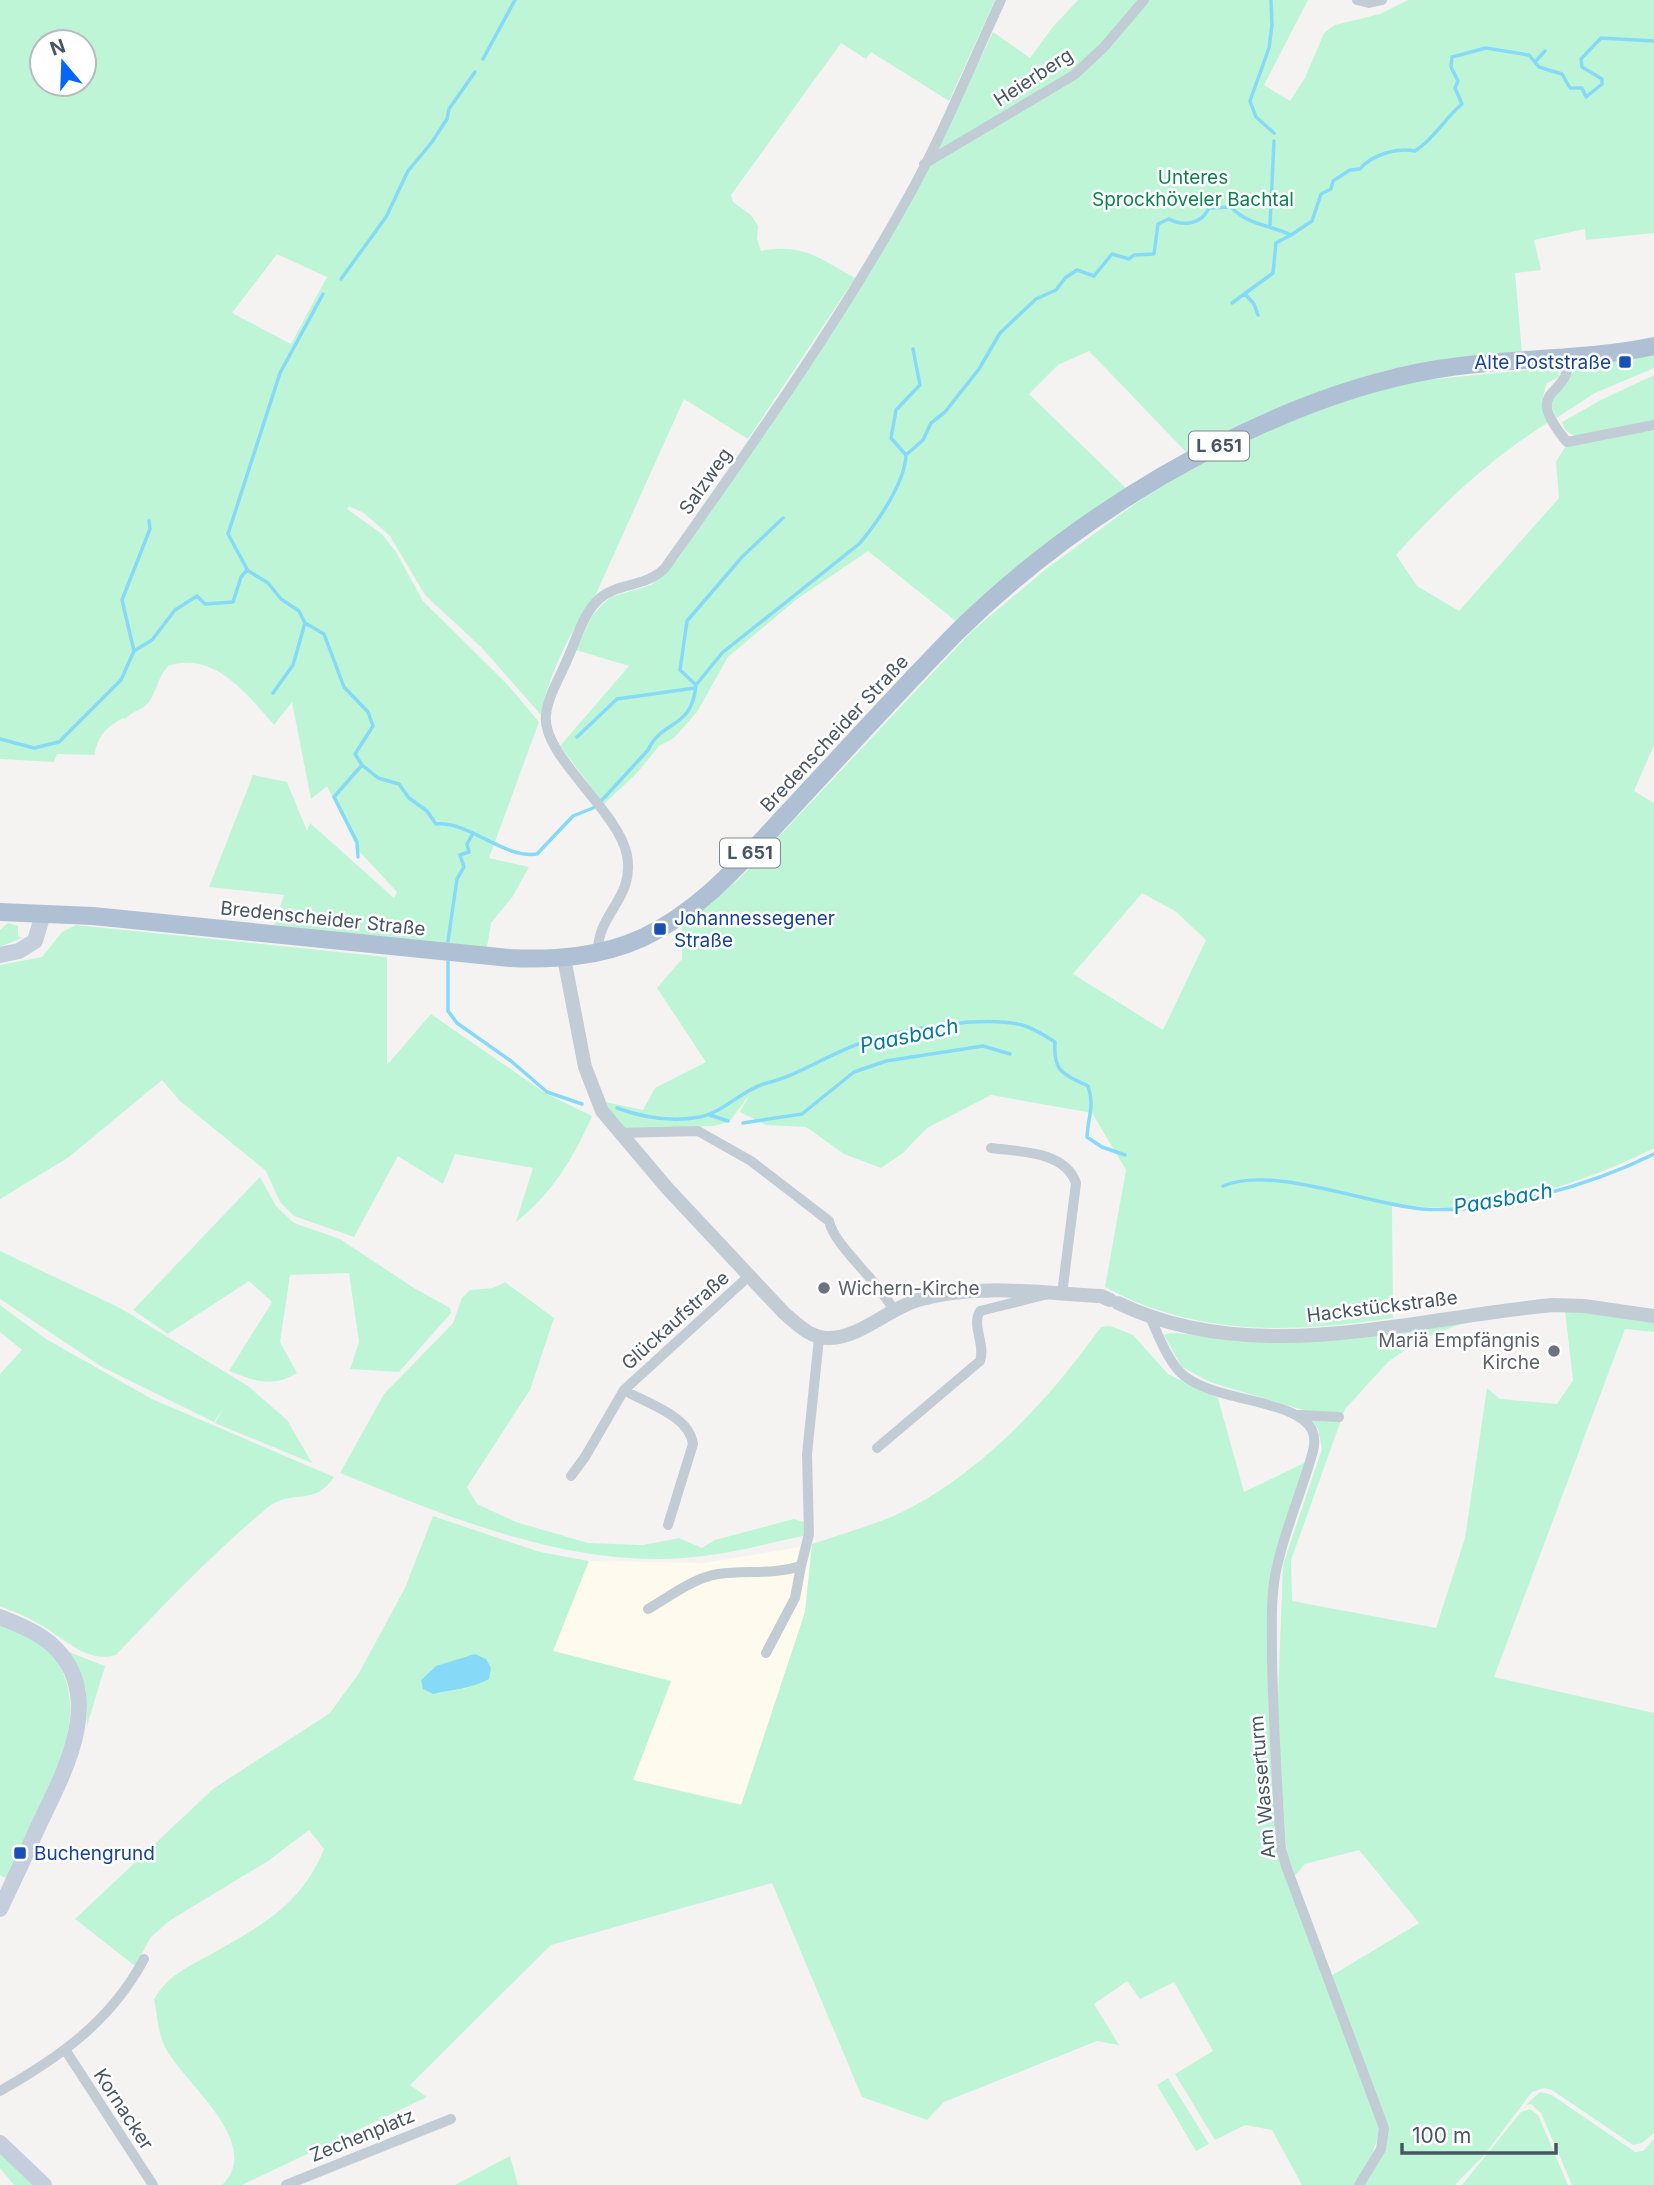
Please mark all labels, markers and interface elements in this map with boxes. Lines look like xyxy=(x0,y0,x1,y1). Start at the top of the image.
north arrow xyxy=(28,28,98,98)
text: N xyxy=(47,34,68,61)
street label: Heierberg xyxy=(989,43,1077,111)
park label: Unteres Sprockhöveler Bachtal xyxy=(1092,166,1294,211)
place label: Alte Poststraße xyxy=(1474,351,1611,374)
marker: Alte Poststraße xyxy=(1617,354,1633,370)
road number: L 651 xyxy=(1189,432,1249,461)
street label: Salzweg xyxy=(674,444,737,519)
street label: Bredenscheider Straße xyxy=(756,650,913,817)
road number: L 651 xyxy=(720,838,780,868)
street label: Bredenscheider Straße xyxy=(219,896,427,941)
place label: Johannessegener Straße xyxy=(674,907,835,952)
marker: Johannessegener Straße xyxy=(652,921,668,937)
water label: Paasbach xyxy=(857,1013,961,1058)
water label: Paasbach xyxy=(1451,1177,1554,1220)
street label: Glückaufstraße xyxy=(617,1266,734,1375)
place label: Wichern-Kirche xyxy=(838,1277,980,1300)
marker: Wichern-Kirche xyxy=(816,1280,832,1296)
street label: Hackstückstraße xyxy=(1305,1286,1459,1327)
place label: Mariä Empfängnis Kirche xyxy=(1378,1329,1540,1374)
marker: Mariä Empfängnis Kirche xyxy=(1546,1343,1562,1359)
street label: Am Wasserturm xyxy=(1245,1714,1280,1860)
place label: Buchengrund xyxy=(34,1842,155,1865)
marker: Buchengrund xyxy=(12,1845,28,1861)
street label: Kornacker xyxy=(89,2064,158,2154)
street label: Zechenplatz xyxy=(306,2104,418,2167)
scale bar xyxy=(1402,2112,1556,2156)
text: 100 m xyxy=(1412,2123,1471,2148)

